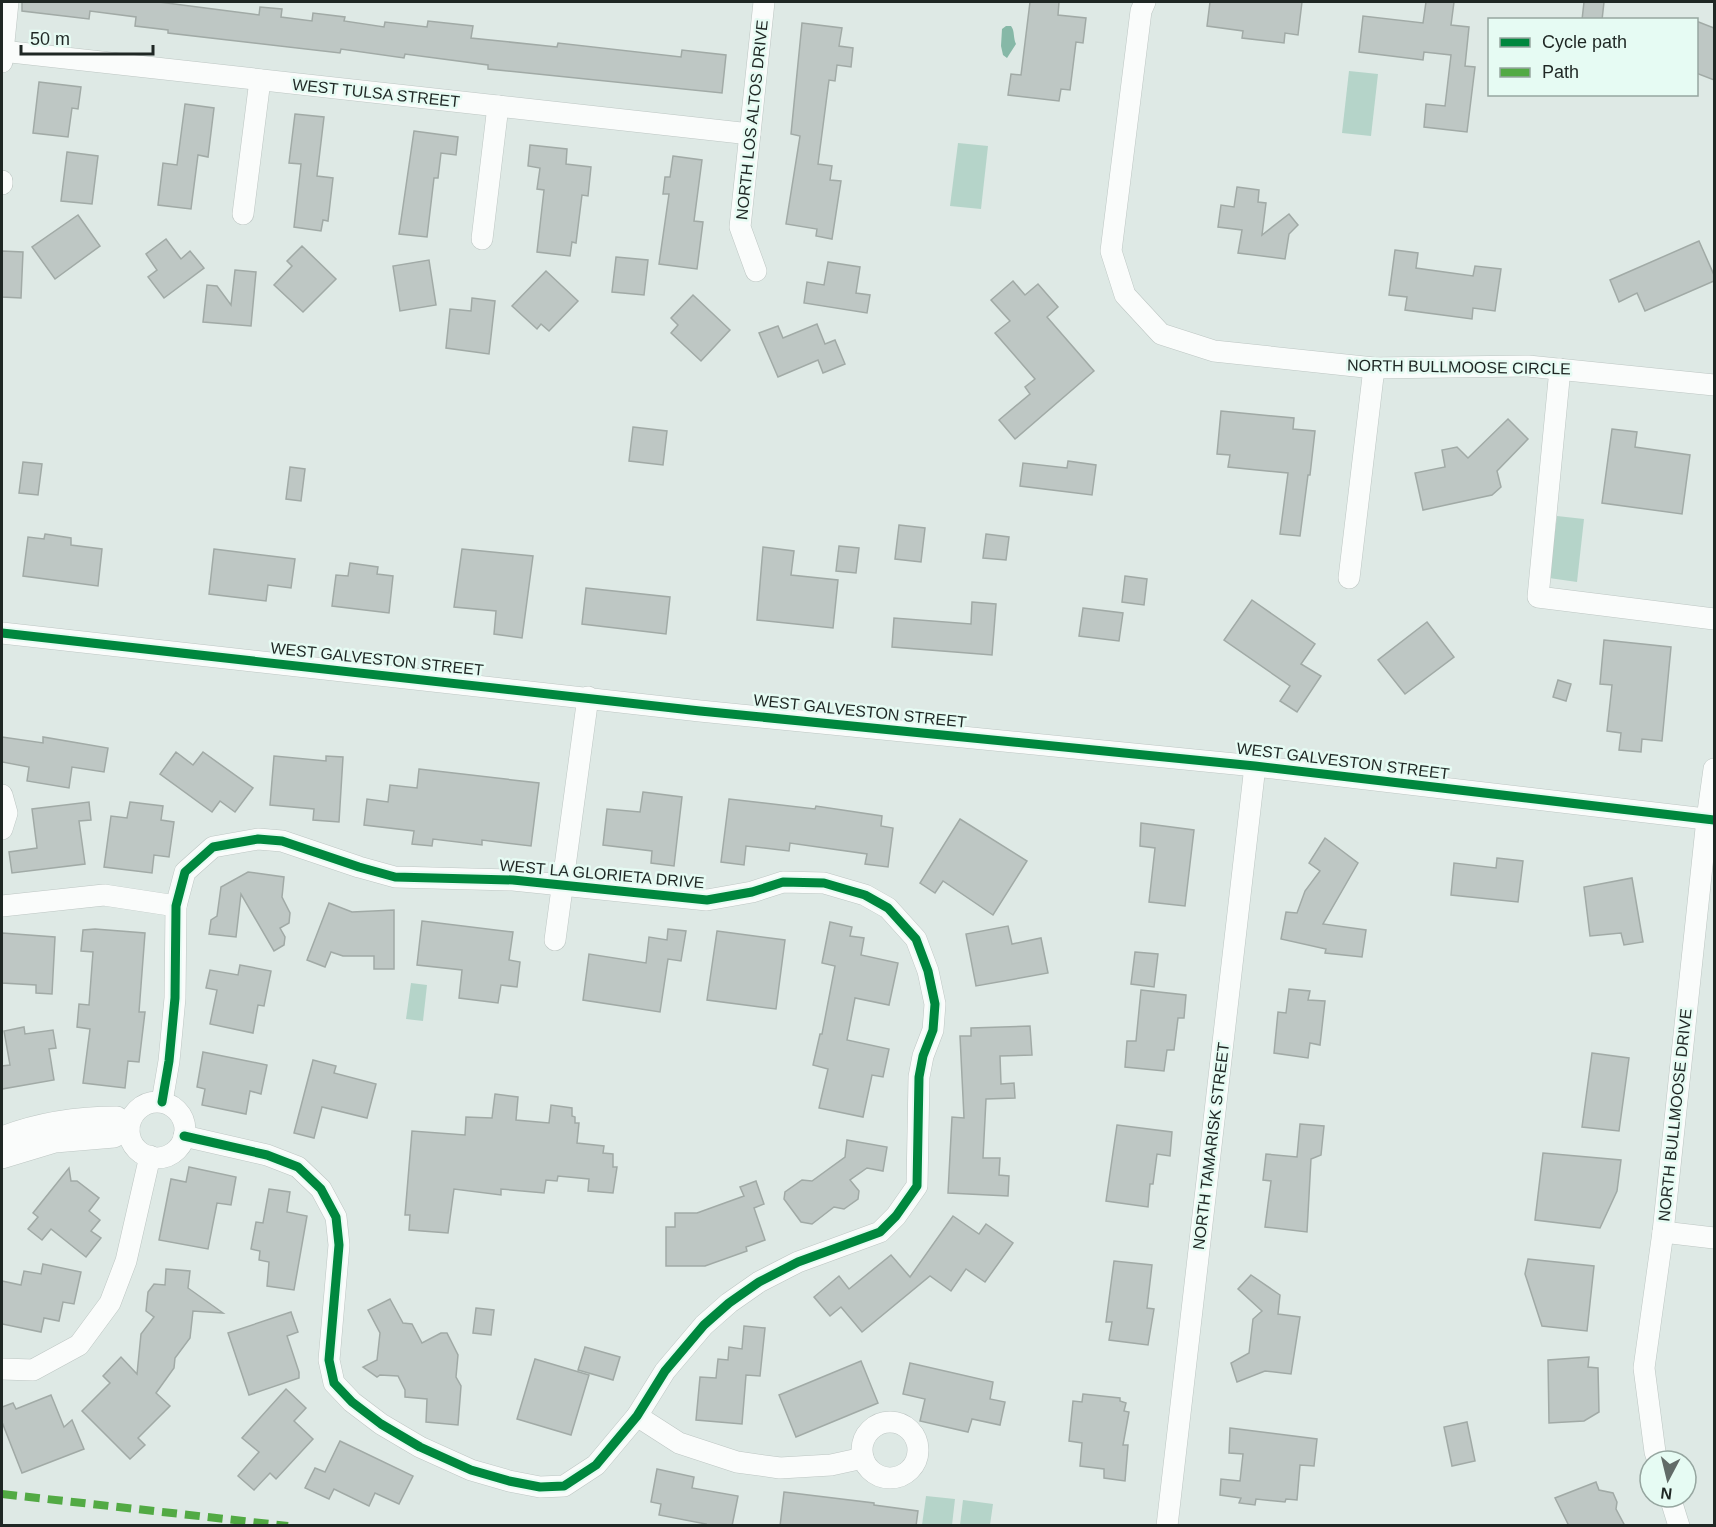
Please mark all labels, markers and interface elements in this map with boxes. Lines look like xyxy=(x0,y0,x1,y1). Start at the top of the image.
scale bar xyxy=(21,18,153,56)
legend xyxy=(1488,18,1698,96)
street label: NORTH LOS ALTOS DRIVE xyxy=(733,19,771,221)
text: 50 m xyxy=(30,29,70,49)
text: Cycle path xyxy=(1542,32,1627,52)
text: Path xyxy=(1542,62,1579,82)
street label: WEST TULSA STREET xyxy=(291,76,461,110)
street label: NORTH BULLMOOSE CIRCLE xyxy=(1347,357,1571,377)
street label: WEST GALVESTON STREET xyxy=(270,639,485,679)
street label: WEST GALVESTON STREET xyxy=(753,691,968,731)
street label: WEST GALVESTON STREET xyxy=(1236,740,1451,783)
street label: WEST LA GLORIETA DRIVE xyxy=(499,857,705,891)
street label: NORTH BULLMOOSE DRIVE xyxy=(1655,1008,1695,1222)
street label: NORTH TAMARISK STREET xyxy=(1190,1041,1232,1251)
north arrow xyxy=(1638,1449,1698,1509)
text: N xyxy=(1659,1484,1673,1503)

